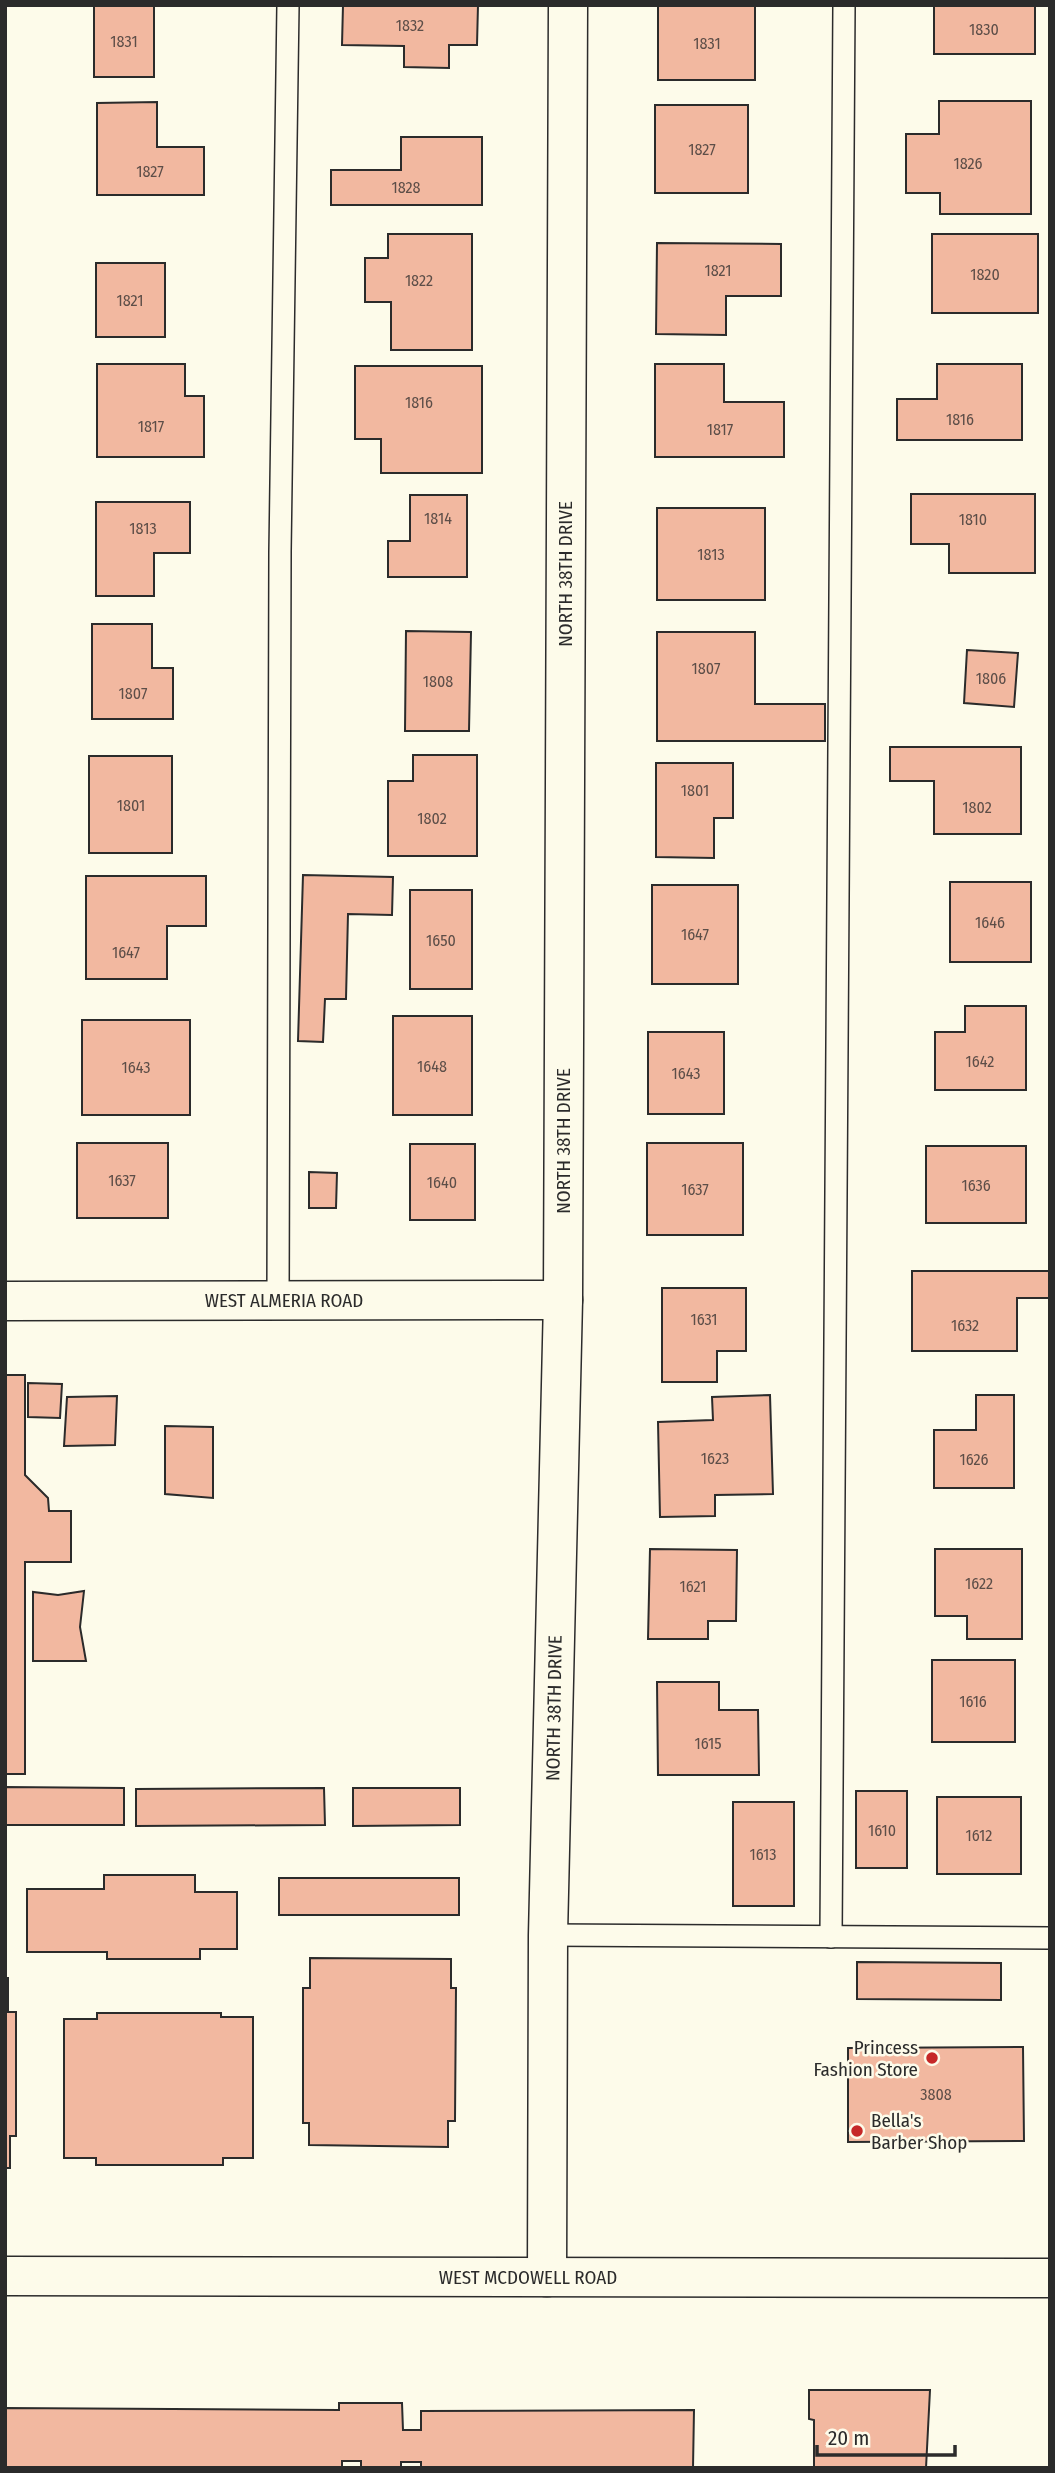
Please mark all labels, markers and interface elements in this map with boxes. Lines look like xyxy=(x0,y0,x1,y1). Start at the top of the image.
house number: 1832 xyxy=(396,16,424,35)
house number: 1830 xyxy=(969,20,999,39)
house number: 1831 xyxy=(110,32,138,51)
house number: 1831 xyxy=(693,34,721,53)
house number: 1827 xyxy=(688,140,716,159)
house number: 1826 xyxy=(953,154,983,173)
house number: 1827 xyxy=(136,162,164,181)
house number: 1828 xyxy=(391,178,421,197)
house number: 1821 xyxy=(704,261,732,280)
house number: 1820 xyxy=(970,265,1000,284)
house number: 1822 xyxy=(405,271,433,290)
house number: 1821 xyxy=(116,291,144,310)
house number: 1816 xyxy=(405,393,433,412)
house number: 1816 xyxy=(946,410,974,429)
house number: 1817 xyxy=(138,417,165,436)
house number: 1817 xyxy=(707,420,734,439)
street label: NORTH 38TH DRIVE xyxy=(554,501,577,647)
house number: 1814 xyxy=(424,509,452,528)
house number: 1810 xyxy=(959,510,987,529)
house number: 1813 xyxy=(129,519,157,538)
house number: 1813 xyxy=(697,545,725,564)
house number: 1807 xyxy=(692,659,721,678)
house number: 1806 xyxy=(976,669,1006,688)
house number: 1808 xyxy=(423,672,453,691)
house number: 1807 xyxy=(119,684,148,703)
house number: 1801 xyxy=(681,781,709,800)
house number: 1801 xyxy=(117,796,145,815)
house number: 1802 xyxy=(962,798,992,817)
house number: 1802 xyxy=(417,809,447,828)
house number: 1646 xyxy=(975,913,1005,932)
house number: 1647 xyxy=(681,925,710,944)
house number: 1650 xyxy=(426,931,456,950)
house number: 1647 xyxy=(112,943,141,962)
house number: 1642 xyxy=(966,1052,994,1071)
house number: 1648 xyxy=(417,1057,447,1076)
house number: 1643 xyxy=(122,1058,150,1077)
house number: 1643 xyxy=(672,1064,700,1083)
street label: NORTH 38TH DRIVE xyxy=(552,1068,575,1214)
house number: 1637 xyxy=(108,1171,136,1190)
house number: 1640 xyxy=(427,1173,457,1192)
house number: 1636 xyxy=(961,1176,991,1195)
house number: 1637 xyxy=(681,1180,709,1199)
street label: WEST ALMERIA ROAD xyxy=(205,1289,363,1312)
house number: 1631 xyxy=(690,1310,718,1329)
house number: 1632 xyxy=(951,1316,979,1335)
house number: 1623 xyxy=(701,1449,729,1468)
house number: 1626 xyxy=(959,1450,989,1469)
house number: 1622 xyxy=(965,1574,993,1593)
house number: 1621 xyxy=(680,1577,706,1596)
street label: NORTH 38TH DRIVE xyxy=(541,1635,567,1781)
house number: 1616 xyxy=(959,1692,987,1711)
house number: 1615 xyxy=(694,1734,722,1753)
house number: 1610 xyxy=(868,1821,896,1840)
house number: 1612 xyxy=(966,1826,992,1845)
house number: 1613 xyxy=(750,1845,776,1864)
place label: Princess Fashion Store xyxy=(813,2036,918,2081)
marker: Princess Fashion Store xyxy=(924,2050,940,2066)
house number: 3808 xyxy=(920,2085,952,2104)
place label: Bella's Barber Shop xyxy=(871,2109,967,2154)
marker: Bella's Barber Shop xyxy=(849,2123,865,2139)
street label: WEST MCDOWELL ROAD xyxy=(439,2266,617,2289)
scale bar xyxy=(817,2414,955,2458)
text: 20 m xyxy=(828,2425,869,2451)

